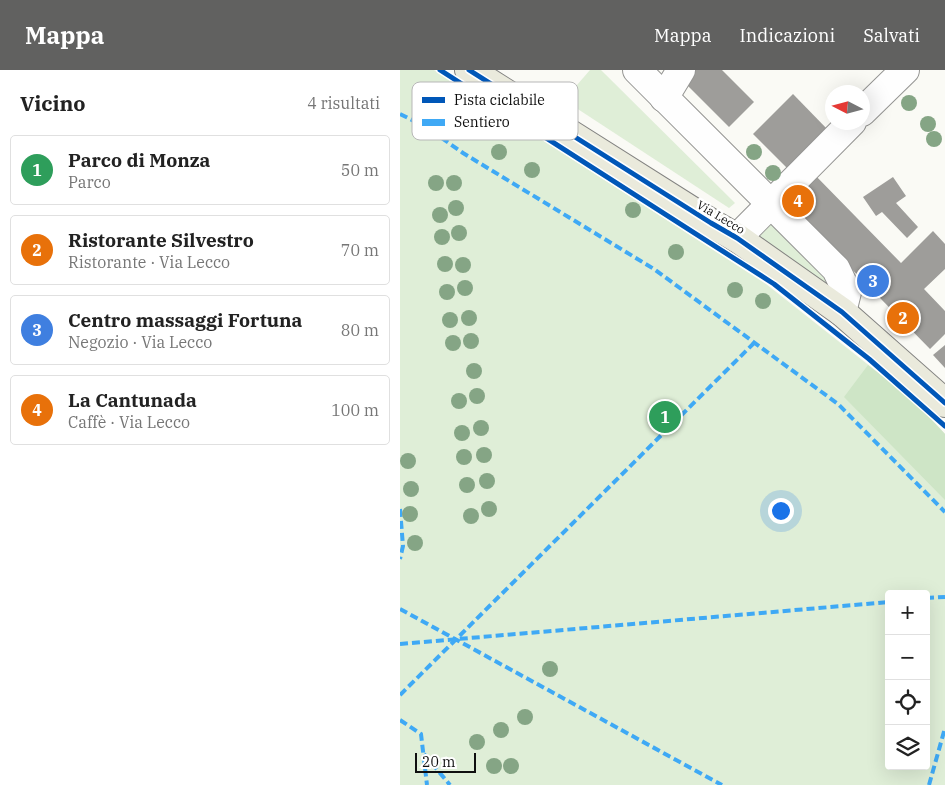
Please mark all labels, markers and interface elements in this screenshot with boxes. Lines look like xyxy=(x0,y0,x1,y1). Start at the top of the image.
text: Mappa xyxy=(25,19,105,51)
text: Mappa xyxy=(654,24,712,47)
text: Indicazioni xyxy=(740,24,835,47)
text: Salvati xyxy=(863,24,920,47)
legend xyxy=(412,82,578,140)
north arrow xyxy=(825,85,870,130)
text: Vicino xyxy=(20,89,86,117)
text: Pista ciclabile xyxy=(454,91,545,109)
text: 4 risultati xyxy=(307,93,380,113)
text: Sentiero xyxy=(454,113,510,131)
text: Parco di Monza xyxy=(68,148,210,172)
text: 1 xyxy=(32,160,42,180)
text: 50 m xyxy=(341,160,379,180)
text: Parco xyxy=(68,172,111,192)
pin: 4 xyxy=(782,182,814,220)
street label: Via Lecco xyxy=(694,197,748,237)
text: Ristorante Silvestro xyxy=(68,228,254,252)
text: 2 xyxy=(32,240,42,260)
text: 70 m xyxy=(341,240,379,260)
text: Ristorante · Via Lecco xyxy=(68,252,230,272)
pin: 3 xyxy=(857,262,889,300)
pin: 2 xyxy=(887,299,919,337)
text: Centro massaggi Fortuna xyxy=(68,308,302,332)
text: 3 xyxy=(32,320,42,340)
text: 80 m xyxy=(341,320,379,340)
text: Negozio · Via Lecco xyxy=(68,332,212,352)
text: La Cantunada xyxy=(68,388,197,412)
pin: 1 xyxy=(649,398,681,436)
text: 4 xyxy=(32,400,42,420)
text: 100 m xyxy=(331,400,379,420)
text: Caffè · Via Lecco xyxy=(68,412,190,432)
your location xyxy=(768,498,794,524)
map controls xyxy=(885,590,930,770)
button: + xyxy=(885,590,930,635)
button: − xyxy=(885,635,930,680)
button: locate xyxy=(885,680,930,725)
button: layers xyxy=(885,725,930,770)
scale bar xyxy=(415,750,476,773)
text: 20 m xyxy=(422,753,455,771)

